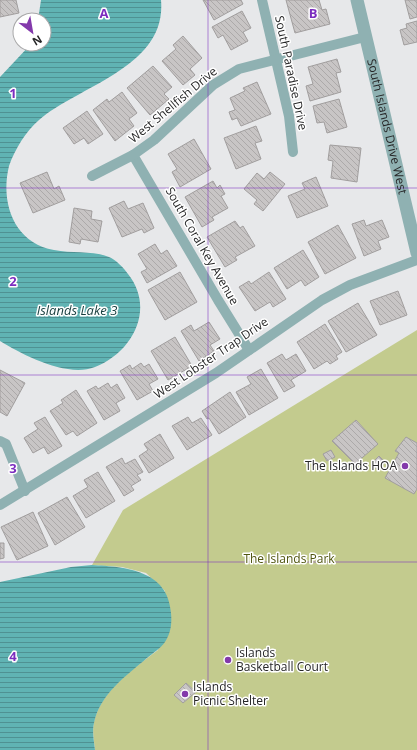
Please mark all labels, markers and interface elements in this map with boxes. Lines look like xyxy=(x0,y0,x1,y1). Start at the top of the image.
text: A xyxy=(100,4,109,22)
text: B xyxy=(309,4,318,22)
north arrow xyxy=(12,12,52,52)
street label: South Paradise Drive xyxy=(271,14,312,132)
text: N xyxy=(30,32,45,50)
street label: South Islands Drive West xyxy=(363,57,412,196)
street label: West Shellfish Drive xyxy=(125,62,221,147)
text: 1 xyxy=(9,84,17,102)
street label: South Coral Key Avenue xyxy=(162,184,243,308)
text: 2 xyxy=(9,272,17,290)
water label: Islands Lake 3 xyxy=(37,301,117,319)
street label: West Lobster Trap Drive xyxy=(150,313,271,402)
place label: The Islands HOA xyxy=(305,457,397,474)
text: 3 xyxy=(9,459,17,477)
marker: The Islands HOA xyxy=(400,461,410,471)
park label: The Islands Park xyxy=(243,550,335,567)
place label: Islands Basketball Court xyxy=(236,644,328,675)
text: 4 xyxy=(9,647,17,665)
marker: Islands Basketball Court xyxy=(223,655,233,665)
place label: Islands Picnic Shelter xyxy=(193,678,268,709)
marker: Islands Picnic Shelter xyxy=(180,689,190,699)

